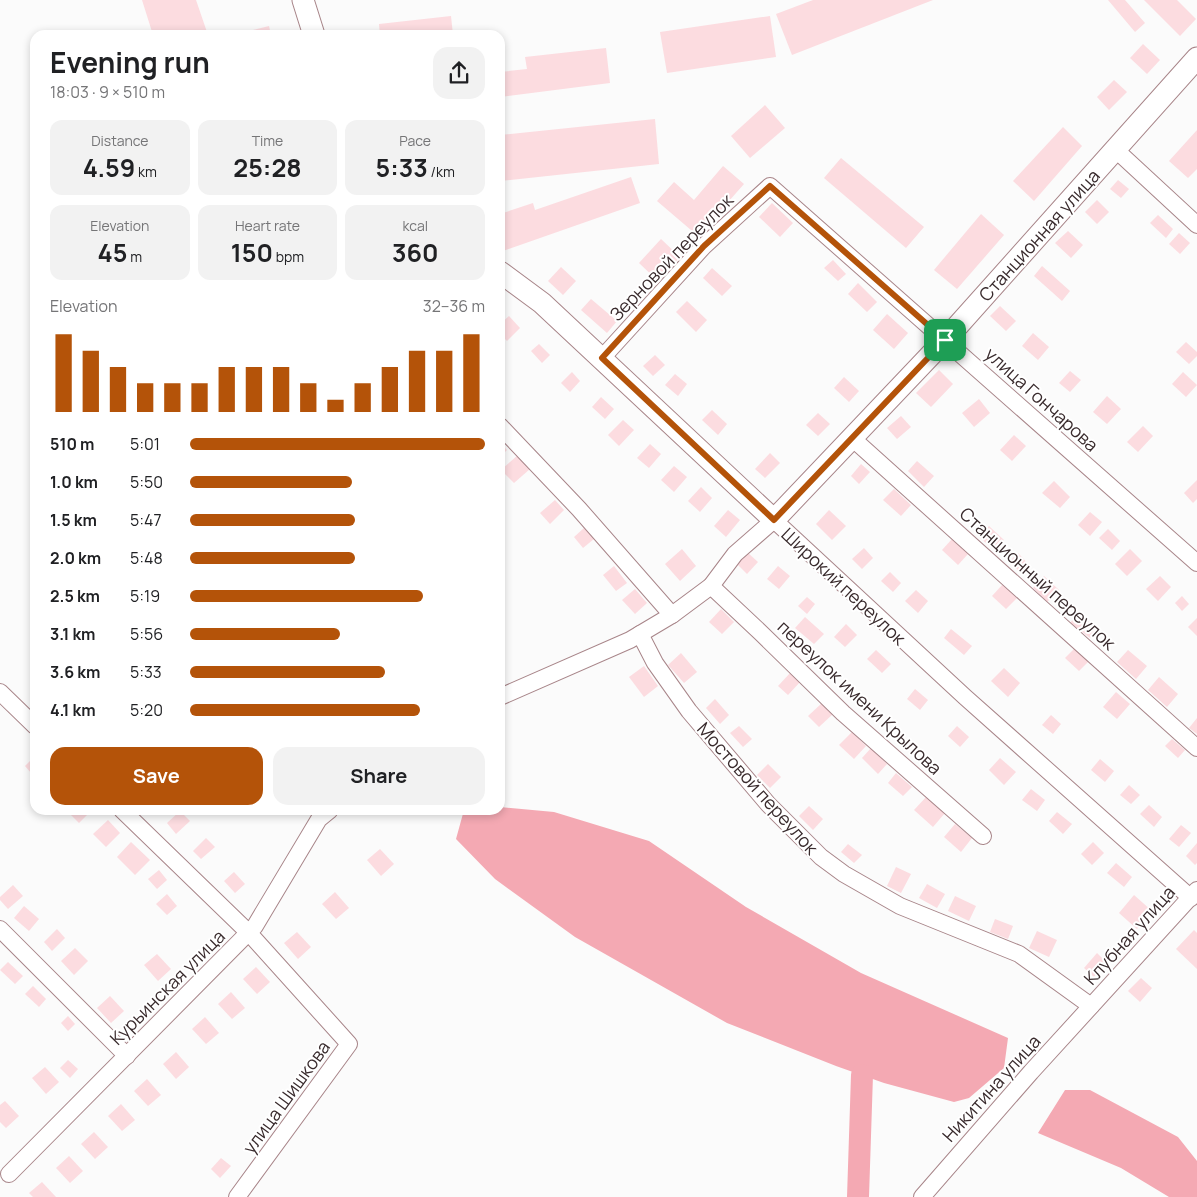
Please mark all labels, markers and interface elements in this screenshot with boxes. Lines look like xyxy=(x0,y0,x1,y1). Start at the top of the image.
text: Evening run xyxy=(50,43,210,81)
button: share xyxy=(433,47,485,99)
text: 18:03 · 9 × 510 m xyxy=(50,81,165,103)
text: Distance xyxy=(91,131,149,150)
text: Time xyxy=(252,131,283,150)
text: Pace xyxy=(399,131,431,150)
text: 4.59 xyxy=(83,150,135,185)
text: 25:28 xyxy=(233,150,302,185)
text: 5:33 xyxy=(375,150,428,185)
text: km xyxy=(135,162,157,181)
text: /km xyxy=(428,162,455,181)
street label: Станционная улица xyxy=(973,164,1105,306)
street label: Зерновой переулок xyxy=(604,187,739,326)
text: Elevation xyxy=(90,216,149,235)
text: Heart rate xyxy=(235,216,300,235)
text: kcal xyxy=(402,216,428,235)
text: 45 xyxy=(98,235,127,270)
text: 150 xyxy=(231,235,273,270)
text: 360 xyxy=(392,235,438,270)
text: m xyxy=(127,247,142,266)
text: bpm xyxy=(273,247,304,266)
text: Elevation xyxy=(50,295,118,317)
text: 32–36 m xyxy=(423,295,485,317)
pin xyxy=(924,319,966,361)
icon: arrive xyxy=(931,326,959,354)
street label: улица Гончарова xyxy=(980,342,1104,456)
text: 510 m xyxy=(50,433,95,455)
text: 5:01 xyxy=(130,433,160,455)
text: 1.0 km xyxy=(50,471,98,493)
text: 5:50 xyxy=(130,471,163,493)
street label: Станционный переулок xyxy=(955,501,1122,655)
text: 1.5 km xyxy=(50,509,97,531)
text: 5:47 xyxy=(130,509,162,531)
street label: Широкий переулок xyxy=(777,522,912,651)
text: 2.0 km xyxy=(50,547,101,569)
text: 5:48 xyxy=(130,547,163,569)
text: 2.5 km xyxy=(50,585,100,607)
text: 5:19 xyxy=(130,585,160,607)
street label: переулок имени Крылова xyxy=(773,615,947,779)
text: 3.1 km xyxy=(50,623,95,645)
text: 5:56 xyxy=(130,623,163,645)
text: 3.6 km xyxy=(50,661,100,683)
text: 5:33 xyxy=(130,661,162,683)
text: 4.1 km xyxy=(50,699,96,721)
text: 5:20 xyxy=(130,699,163,721)
street label: Мостовой переулок xyxy=(692,717,825,860)
button: Save xyxy=(50,747,263,805)
button: Share xyxy=(273,747,485,805)
street label: Клубная улица xyxy=(1078,880,1180,990)
street label: Курьинская улица xyxy=(104,924,230,1050)
street label: Никитина улица xyxy=(937,1029,1045,1147)
street label: улица Шишкова xyxy=(237,1036,335,1158)

